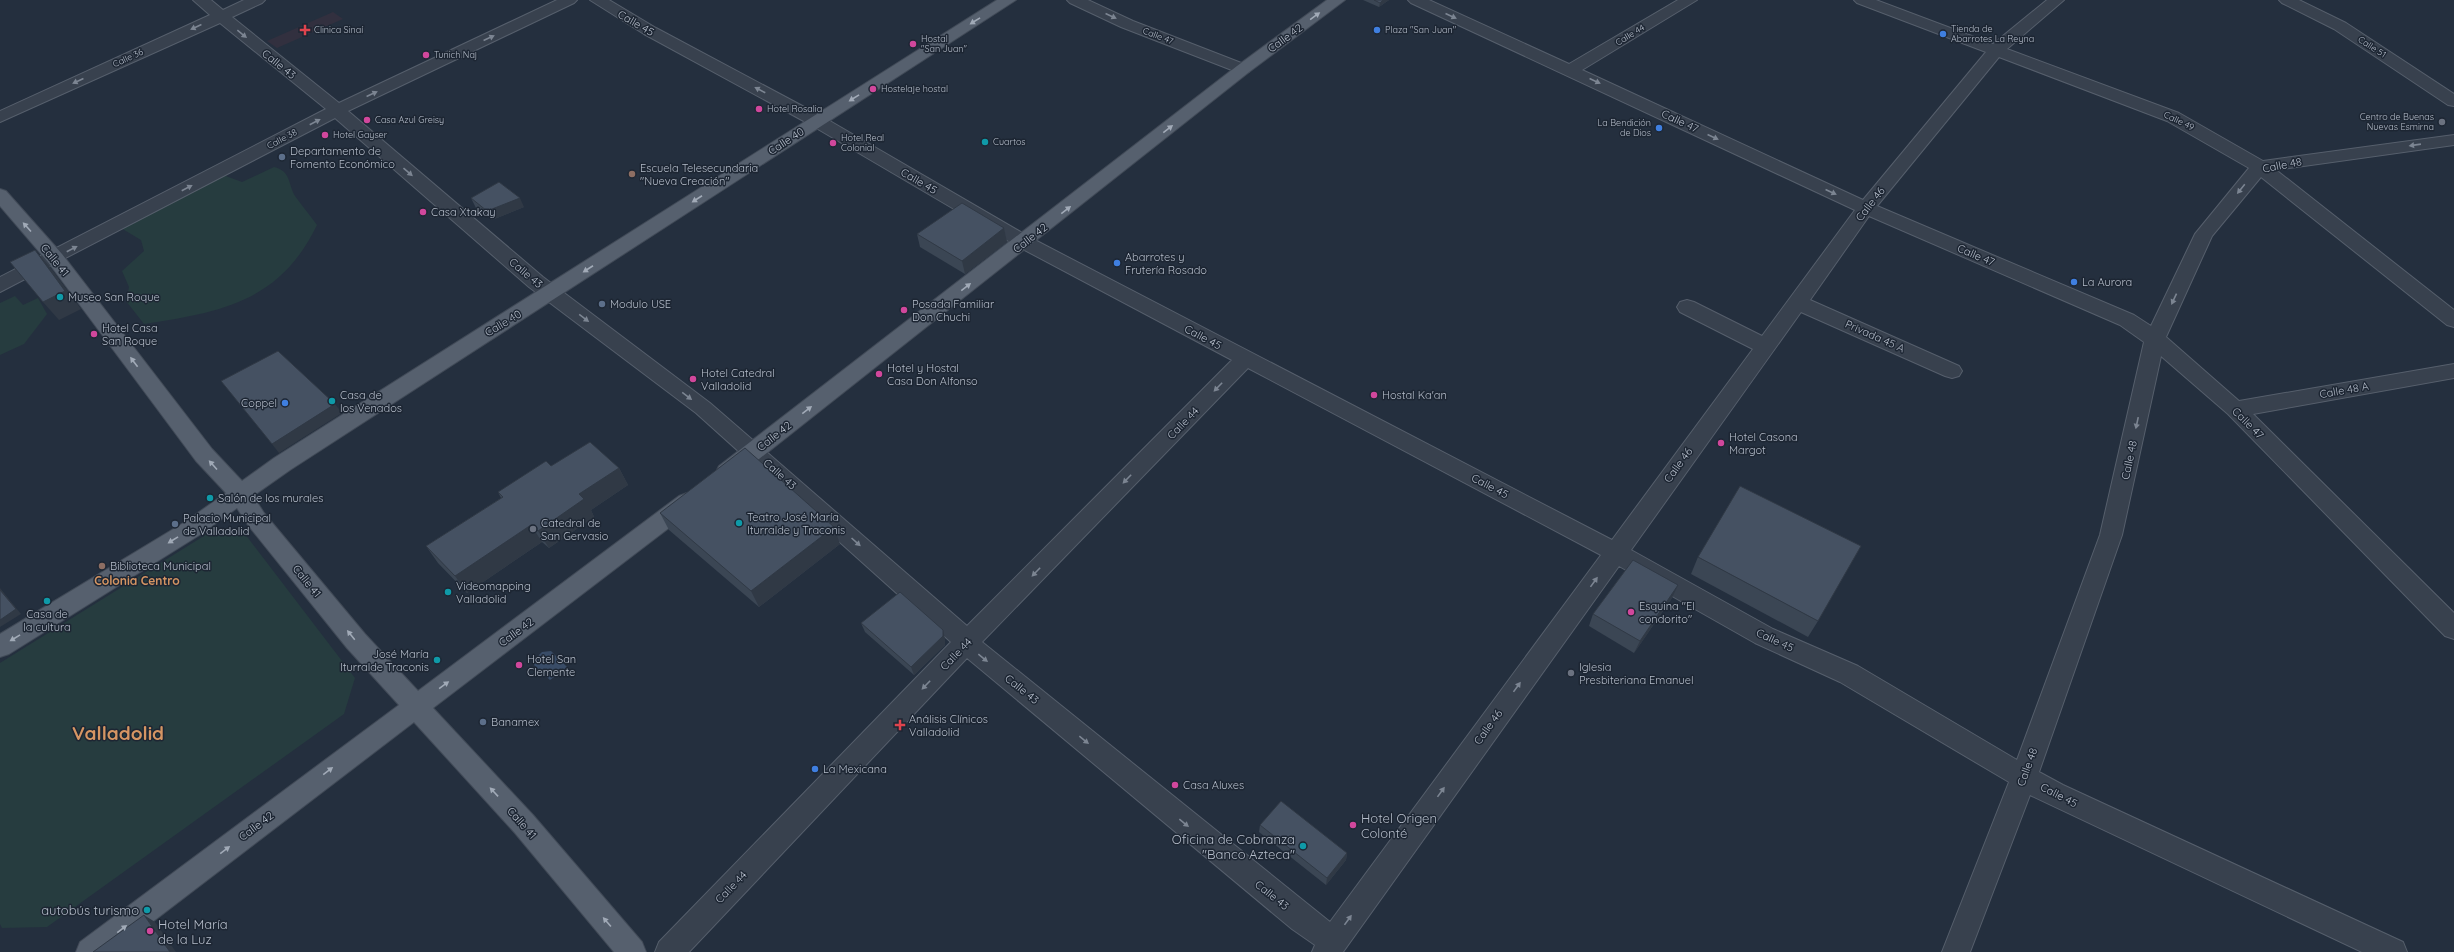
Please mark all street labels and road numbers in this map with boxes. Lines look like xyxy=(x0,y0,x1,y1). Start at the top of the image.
street label: Calle 45 xyxy=(615,7,657,39)
street label: Calle 42 xyxy=(1265,21,1305,55)
street label: Calle 44 xyxy=(1613,21,1647,48)
street label: Calle 47 xyxy=(1141,25,1175,47)
street label: Calle 51 xyxy=(2356,33,2388,60)
street label: Calle 36 xyxy=(111,46,145,69)
street label: Calle 43 xyxy=(259,46,299,82)
street label: Calle 47 xyxy=(1659,106,1701,136)
street label: Calle 49 xyxy=(2162,108,2196,133)
street label: Calle 40 xyxy=(765,124,807,158)
street label: Calle 38 xyxy=(265,126,299,151)
street label: Calle 48 xyxy=(2261,154,2303,176)
street label: Calle 45 xyxy=(898,165,940,197)
street label: Calle 46 xyxy=(1852,184,1888,224)
street label: Calle 42 xyxy=(1010,220,1050,256)
street label: Calle 41 xyxy=(38,241,72,279)
street label: Calle 47 xyxy=(1955,241,1997,269)
street label: Calle 43 xyxy=(506,255,546,291)
street label: Calle 40 xyxy=(482,307,524,339)
street label: Privada 45 A xyxy=(1843,317,1907,355)
street label: Calle 45 xyxy=(1182,321,1224,353)
street label: Calle 48 A xyxy=(2318,379,2370,401)
street label: Calle 44 xyxy=(1164,404,1202,442)
street label: Calle 47 xyxy=(2229,404,2267,442)
street label: Calle 42 xyxy=(754,418,794,454)
street label: Calle 48 xyxy=(2118,439,2140,481)
street label: Calle 46 xyxy=(1661,445,1695,485)
street label: Calle 43 xyxy=(761,456,800,493)
street label: Calle 45 xyxy=(1469,470,1511,502)
street label: Calle 41 xyxy=(290,562,324,600)
street label: Calle 42 xyxy=(496,615,536,649)
street label: Calle 45 xyxy=(1754,625,1796,655)
street label: Calle 44 xyxy=(937,635,975,673)
street label: Calle 43 xyxy=(1002,671,1042,707)
street label: Calle 46 xyxy=(1471,707,1505,747)
street label: Calle 48 xyxy=(2014,746,2040,788)
street label: Calle 45 xyxy=(2038,780,2080,810)
street label: Calle 41 xyxy=(504,804,540,842)
street label: Calle 42 xyxy=(236,808,276,844)
street label: Calle 44 xyxy=(712,868,750,906)
street label: Calle 43 xyxy=(1252,877,1292,913)

